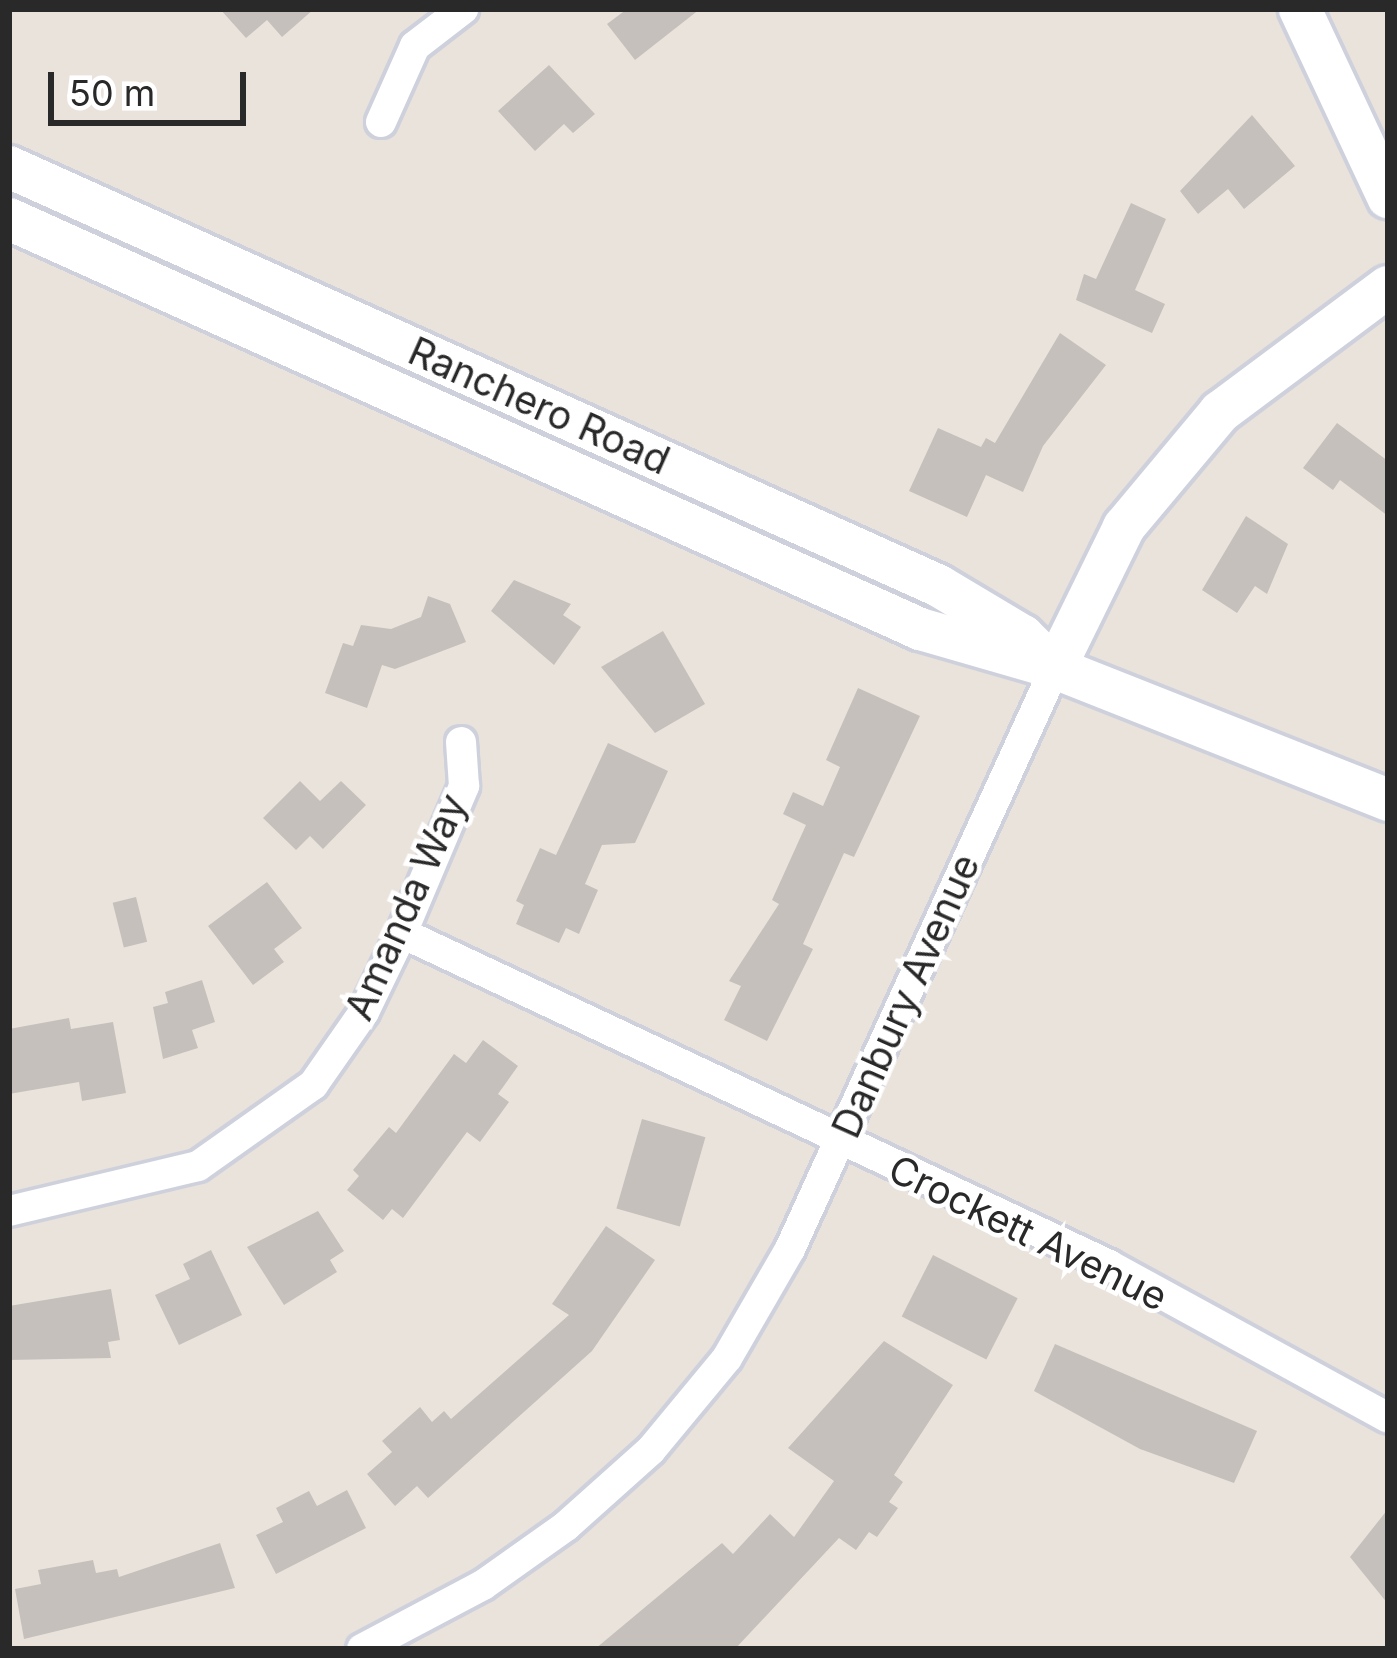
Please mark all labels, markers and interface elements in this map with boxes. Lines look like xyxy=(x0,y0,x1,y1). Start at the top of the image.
scale bar xyxy=(54,48,252,122)
text: 50 m xyxy=(69,71,155,115)
street label: Ranchero Road xyxy=(401,328,677,484)
street label: Amanda Way xyxy=(335,787,477,1027)
street label: Danbury Avenue xyxy=(823,847,989,1145)
street label: Crockett Avenue xyxy=(881,1145,1175,1321)

